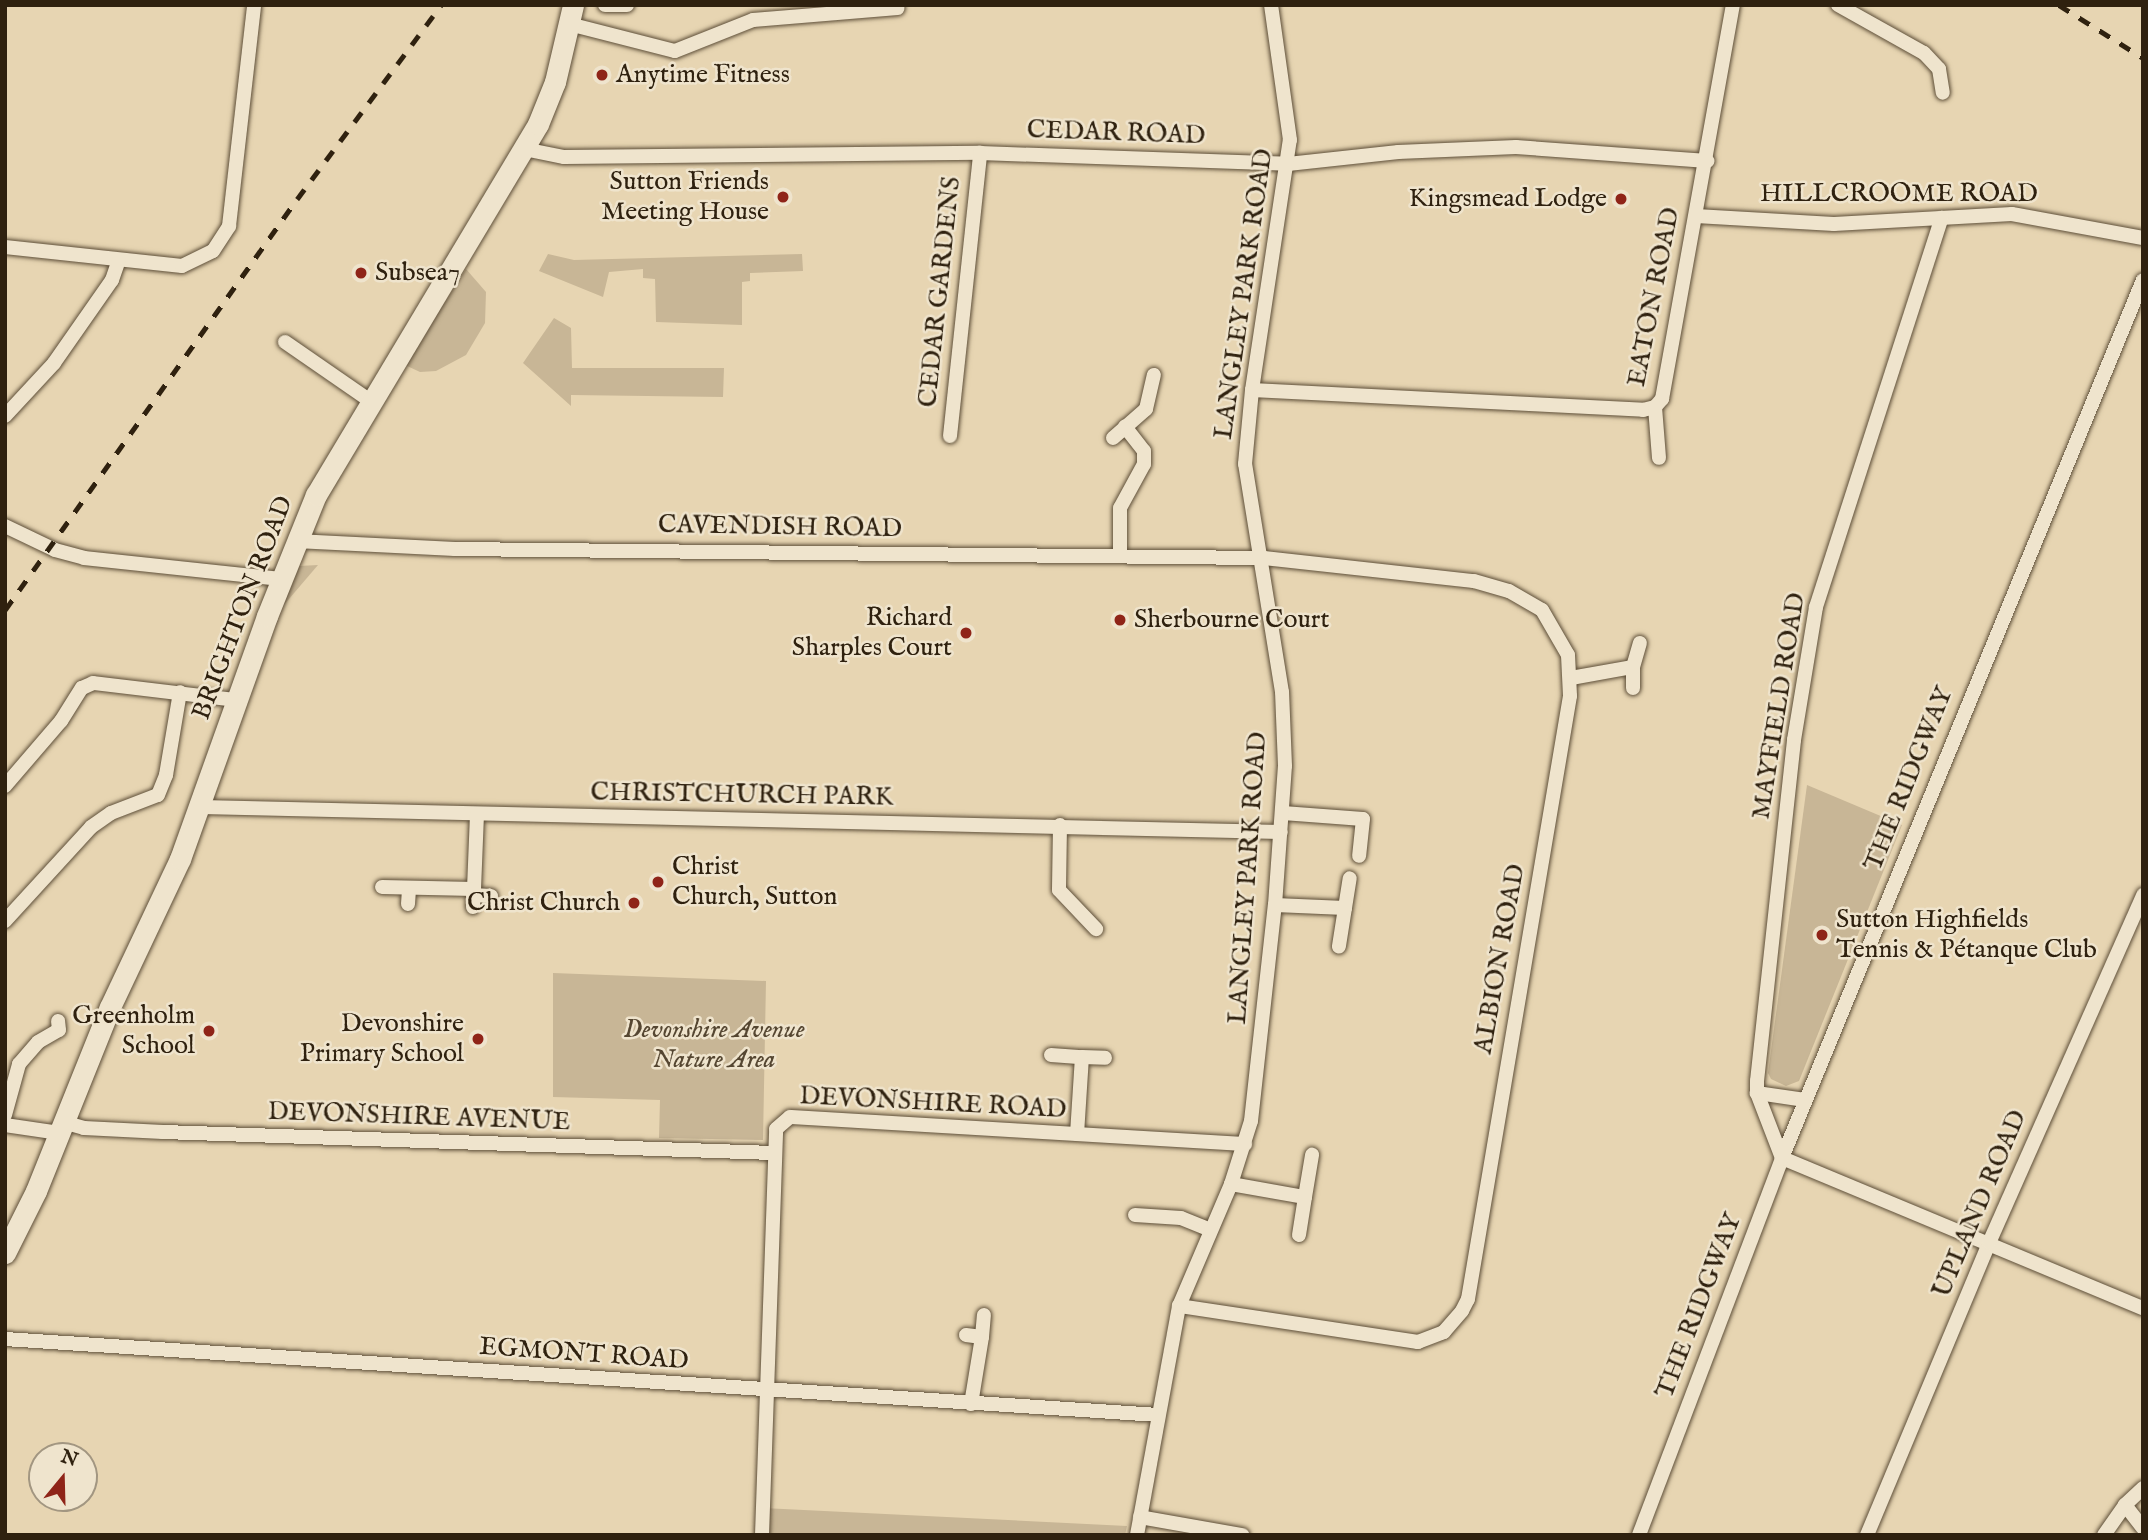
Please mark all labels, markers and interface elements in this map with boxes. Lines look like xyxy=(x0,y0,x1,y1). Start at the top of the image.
place label: Anytime Fitness xyxy=(616,59,790,91)
marker: Anytime Fitness xyxy=(594,67,610,83)
street label: CEDAR ROAD xyxy=(1026,114,1206,152)
street label: LANGLEY PARK ROAD xyxy=(1208,147,1280,441)
place label: Sutton Friends Meeting House xyxy=(601,166,769,228)
street label: CEDAR GARDENS xyxy=(912,175,968,409)
street label: HILLCROOME ROAD xyxy=(1760,178,2038,210)
place label: Kingsmead Lodge xyxy=(1409,183,1607,215)
marker: Sutton Friends Meeting House xyxy=(775,189,791,205)
marker: Kingsmead Lodge xyxy=(1613,191,1629,207)
street label: EATON ROAD xyxy=(1621,205,1687,389)
place label: Subsea7 xyxy=(375,257,460,289)
marker: Subsea7 xyxy=(353,265,369,281)
street label: BRIGHTON ROAD xyxy=(186,492,300,724)
street label: CAVENDISH ROAD xyxy=(658,509,902,545)
street label: MAYFIELD ROAD xyxy=(1746,590,1812,822)
place label: Richard Sharples Court xyxy=(792,602,952,664)
place label: Sherbourne Court xyxy=(1134,604,1329,636)
marker: Sherbourne Court xyxy=(1112,612,1128,628)
marker: Richard Sharples Court xyxy=(958,625,974,641)
street label: THE RIDGWAY xyxy=(1858,682,1960,876)
street label: LANGLEY PARK ROAD xyxy=(1222,731,1274,1025)
street label: CHRISTCHURCH PARK xyxy=(590,777,894,813)
place label: Christ Church, Sutton xyxy=(672,851,837,912)
street label: ALBION ROAD xyxy=(1468,862,1532,1056)
marker: Christ Church, Sutton xyxy=(650,874,666,890)
place label: Christ Church xyxy=(467,887,620,919)
marker: Christ Church xyxy=(626,895,642,911)
place label: Sutton Highfields Tennis & Pétanque Club xyxy=(1836,904,2097,965)
marker: Sutton Highfields Tennis & Pétanque Club xyxy=(1814,927,1830,943)
place label: Greenholm School xyxy=(72,1000,195,1062)
place label: Devonshire Primary School xyxy=(300,1008,464,1070)
park label: Devonshire Avenue Nature Area xyxy=(623,1014,805,1076)
marker: Greenholm School xyxy=(201,1023,217,1039)
marker: Devonshire Primary School xyxy=(470,1031,486,1047)
street label: DEVONSHIRE ROAD xyxy=(799,1080,1067,1126)
street label: DEVONSHIRE AVENUE xyxy=(267,1096,571,1138)
street label: UPLAND ROAD xyxy=(1926,1105,2034,1303)
street label: THE RIDGWAY xyxy=(1649,1209,1749,1403)
street label: EGMONT ROAD xyxy=(478,1331,690,1377)
north arrow xyxy=(28,1442,98,1512)
text: N xyxy=(57,1445,81,1473)

